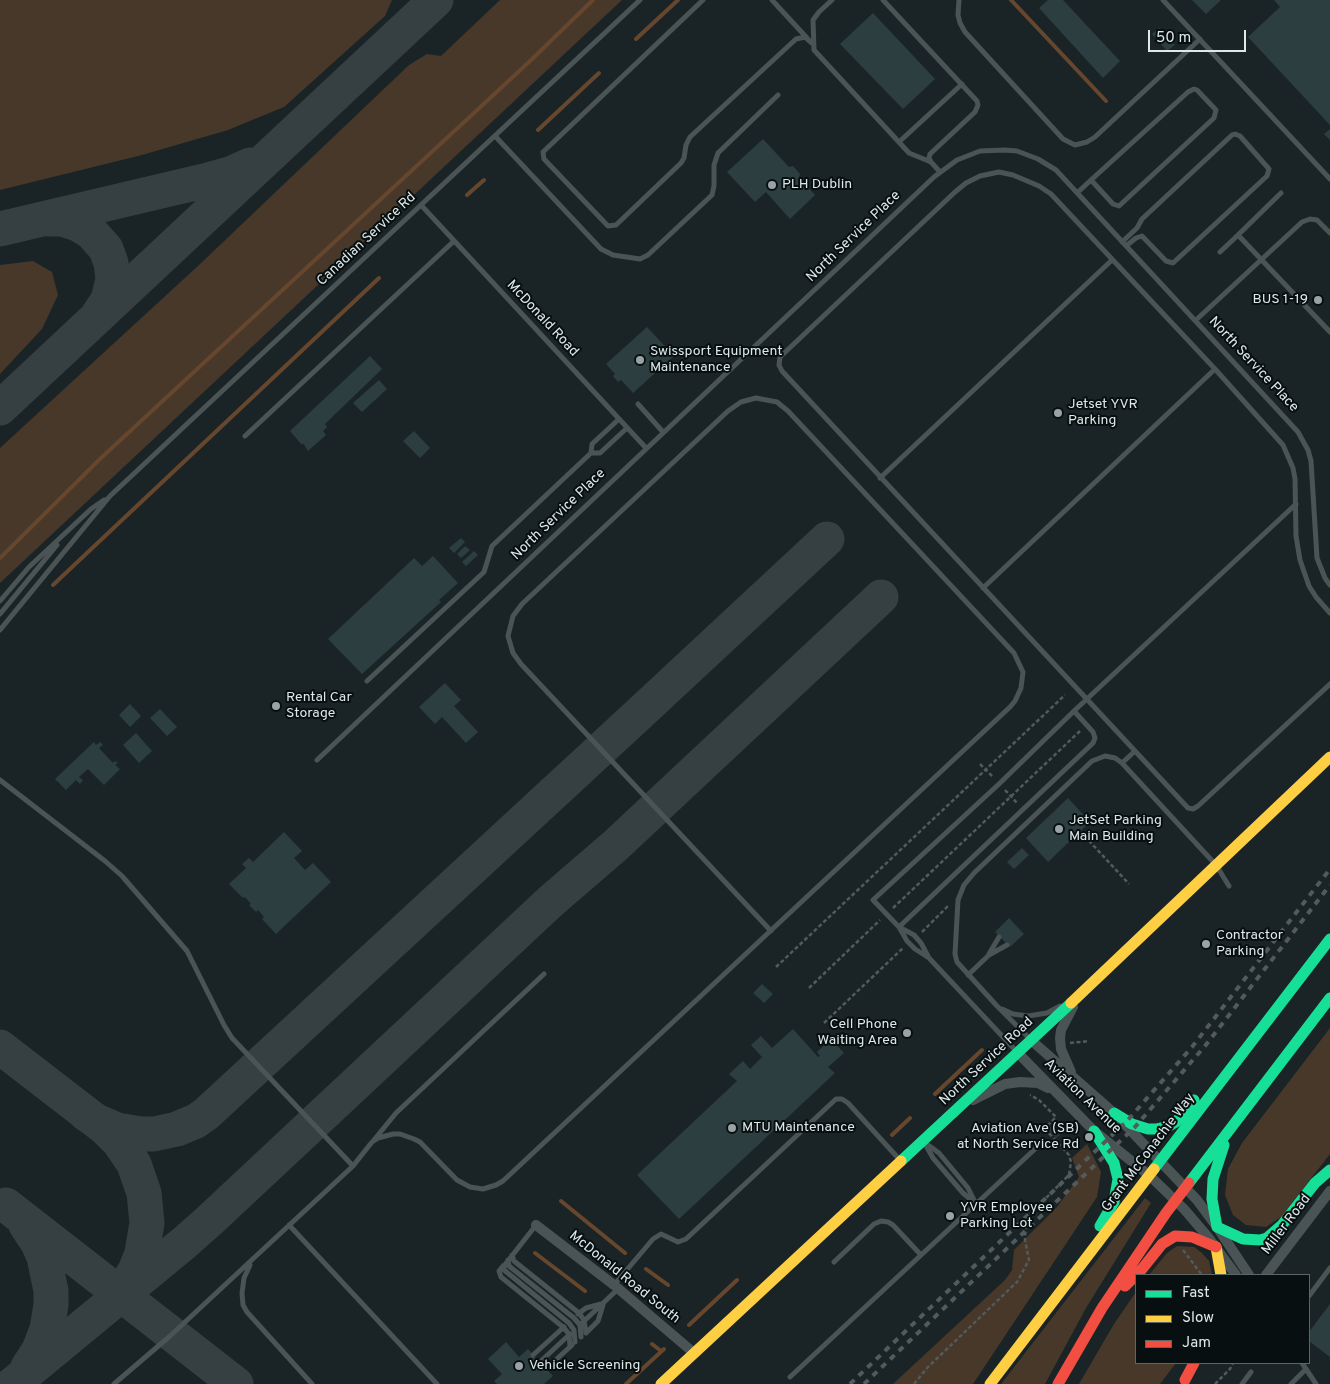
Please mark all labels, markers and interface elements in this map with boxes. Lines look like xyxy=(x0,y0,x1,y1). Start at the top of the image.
scale bar xyxy=(1150,20,1248,52)
text: 50 m xyxy=(1156,29,1191,48)
place label: PLH Dublin xyxy=(782,177,852,193)
marker: PLH Dublin xyxy=(766,179,778,191)
street label: North Service Place xyxy=(803,188,905,286)
street label: Canadian Service Rd xyxy=(314,190,420,290)
street label: McDonald Road xyxy=(502,277,582,361)
place label: BUS 1-19 xyxy=(1253,292,1308,308)
marker: BUS 1-19 xyxy=(1312,294,1324,306)
street label: North Service Place xyxy=(1204,314,1302,416)
place label: Swissport Equipment Maintenance xyxy=(650,344,782,377)
marker: Swissport Equipment Maintenance xyxy=(634,354,646,366)
place label: Jetset YVR Parking xyxy=(1068,397,1138,430)
marker: Jetset YVR Parking xyxy=(1052,407,1064,419)
street label: North Service Place xyxy=(508,466,610,564)
place label: Rental Car Storage xyxy=(286,690,352,722)
marker: Rental Car Storage xyxy=(270,700,282,712)
place label: JetSet Parking Main Building xyxy=(1069,813,1162,846)
marker: JetSet Parking Main Building xyxy=(1053,823,1065,835)
place label: Contractor Parking xyxy=(1216,928,1283,960)
marker: Contractor Parking xyxy=(1200,938,1212,950)
street label: North Service Road xyxy=(937,1014,1037,1110)
place label: Cell Phone Waiting Area xyxy=(817,1017,897,1050)
marker: Cell Phone Waiting Area xyxy=(901,1027,913,1039)
street label: Aviation Avenue xyxy=(1040,1056,1124,1138)
street label: Grant McConachie Way xyxy=(1099,1090,1199,1216)
place label: MTU Maintenance xyxy=(742,1120,855,1136)
place label: Aviation Ave (SB) at North Service Rd xyxy=(957,1121,1079,1154)
marker: MTU Maintenance xyxy=(726,1122,738,1134)
marker: Aviation Ave (SB) at North Service Rd xyxy=(1083,1131,1095,1143)
street label: Miller Road xyxy=(1259,1192,1315,1258)
place label: YVR Employee Parking Lot xyxy=(960,1200,1053,1232)
marker: YVR Employee Parking Lot xyxy=(944,1210,956,1222)
street label: McDonald Road South xyxy=(565,1228,683,1328)
legend xyxy=(1135,1274,1310,1364)
text: Fast xyxy=(1182,1284,1210,1303)
text: Slow xyxy=(1182,1309,1214,1328)
text: Jam xyxy=(1182,1334,1211,1353)
place label: Vehicle Screening xyxy=(529,1358,640,1374)
marker: Vehicle Screening xyxy=(513,1360,525,1372)

